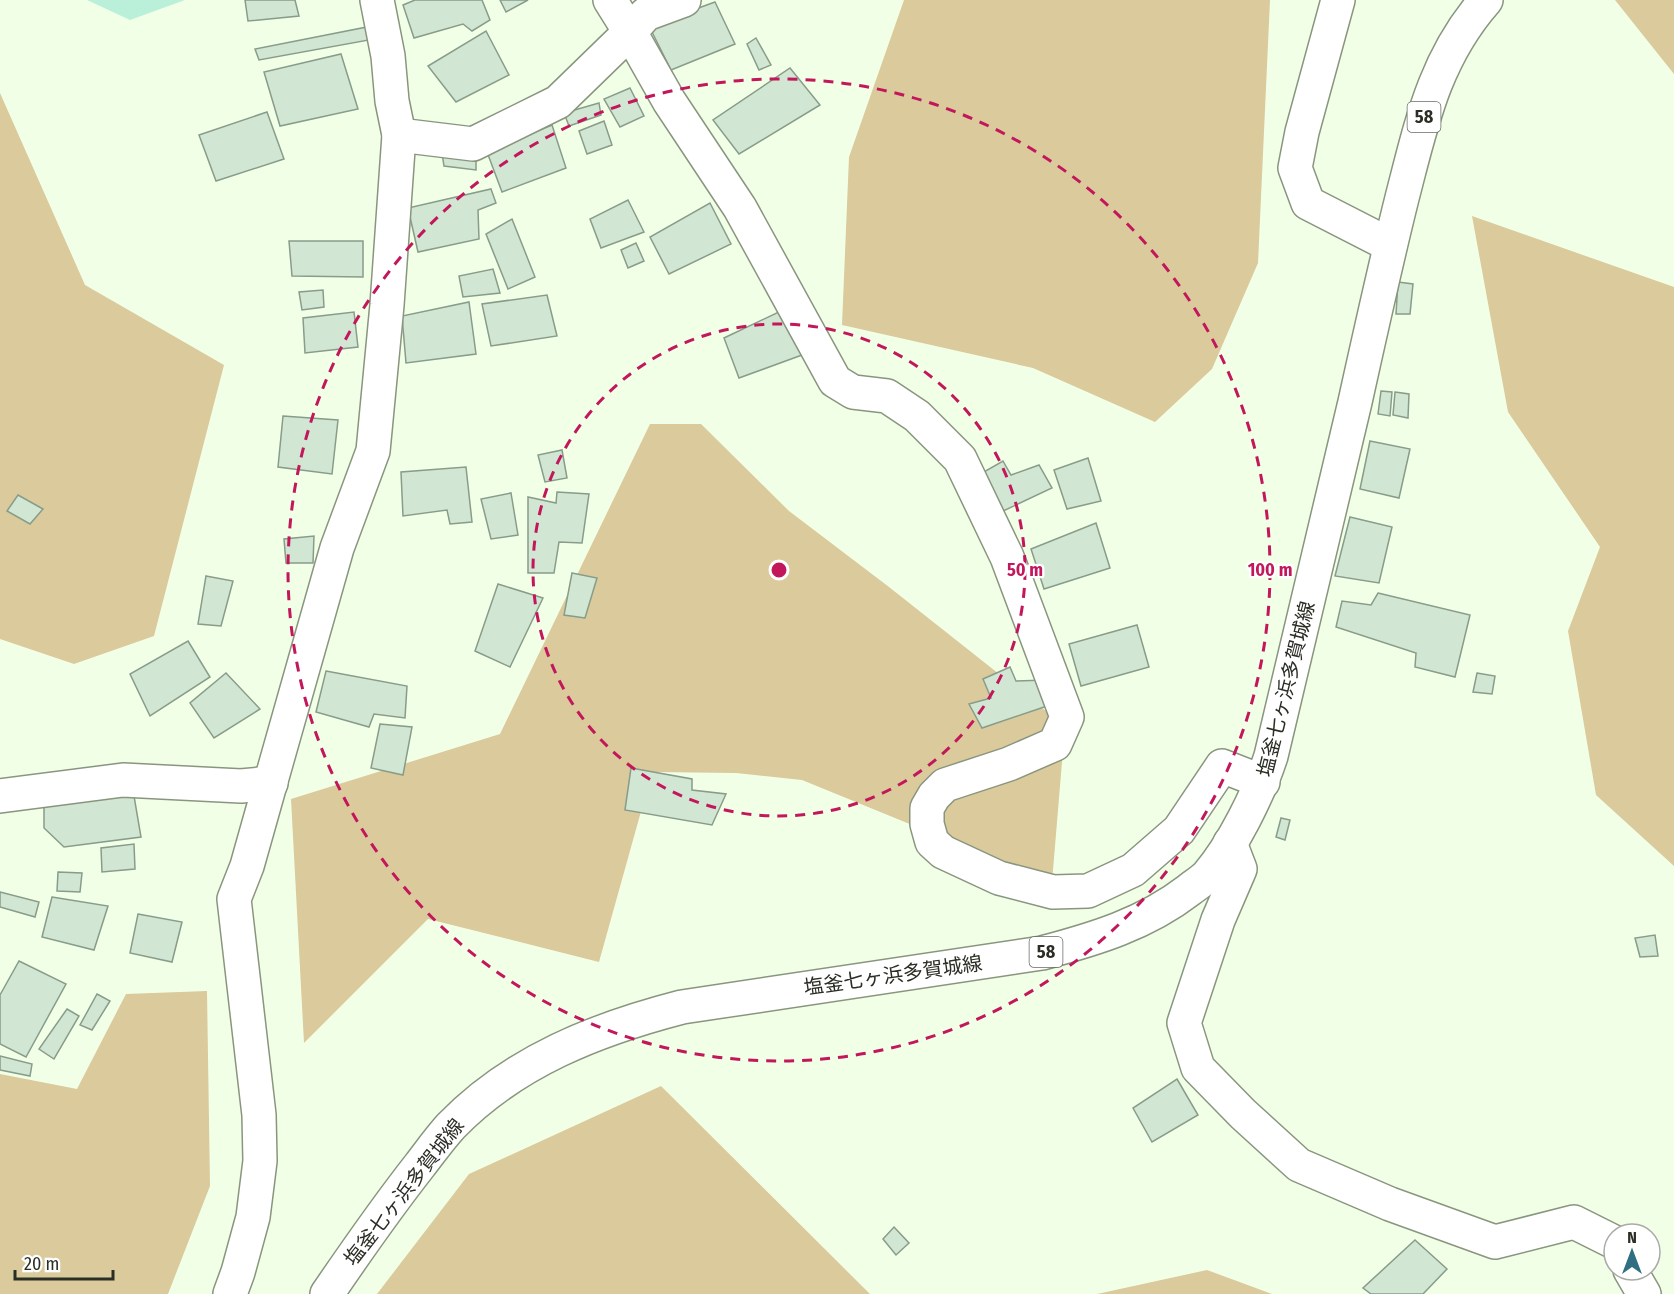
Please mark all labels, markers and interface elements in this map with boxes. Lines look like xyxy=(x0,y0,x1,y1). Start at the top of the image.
road number: 58 xyxy=(1408,102,1440,132)
text: 50 m xyxy=(1007,559,1043,581)
text: 100 m xyxy=(1248,559,1292,581)
centre of rings xyxy=(769,560,789,580)
street label: 塩釜七ヶ浜多賀城線 xyxy=(1253,599,1319,779)
road number: 58 xyxy=(1030,937,1062,967)
street label: 塩釜七ヶ浜多賀城線 xyxy=(802,951,984,999)
street label: 塩釜七ヶ浜多賀城線 xyxy=(339,1114,469,1270)
north arrow xyxy=(1602,1222,1662,1282)
text: N xyxy=(1627,1228,1637,1247)
scale bar xyxy=(15,1243,112,1281)
text: 20 m xyxy=(24,1253,59,1275)

